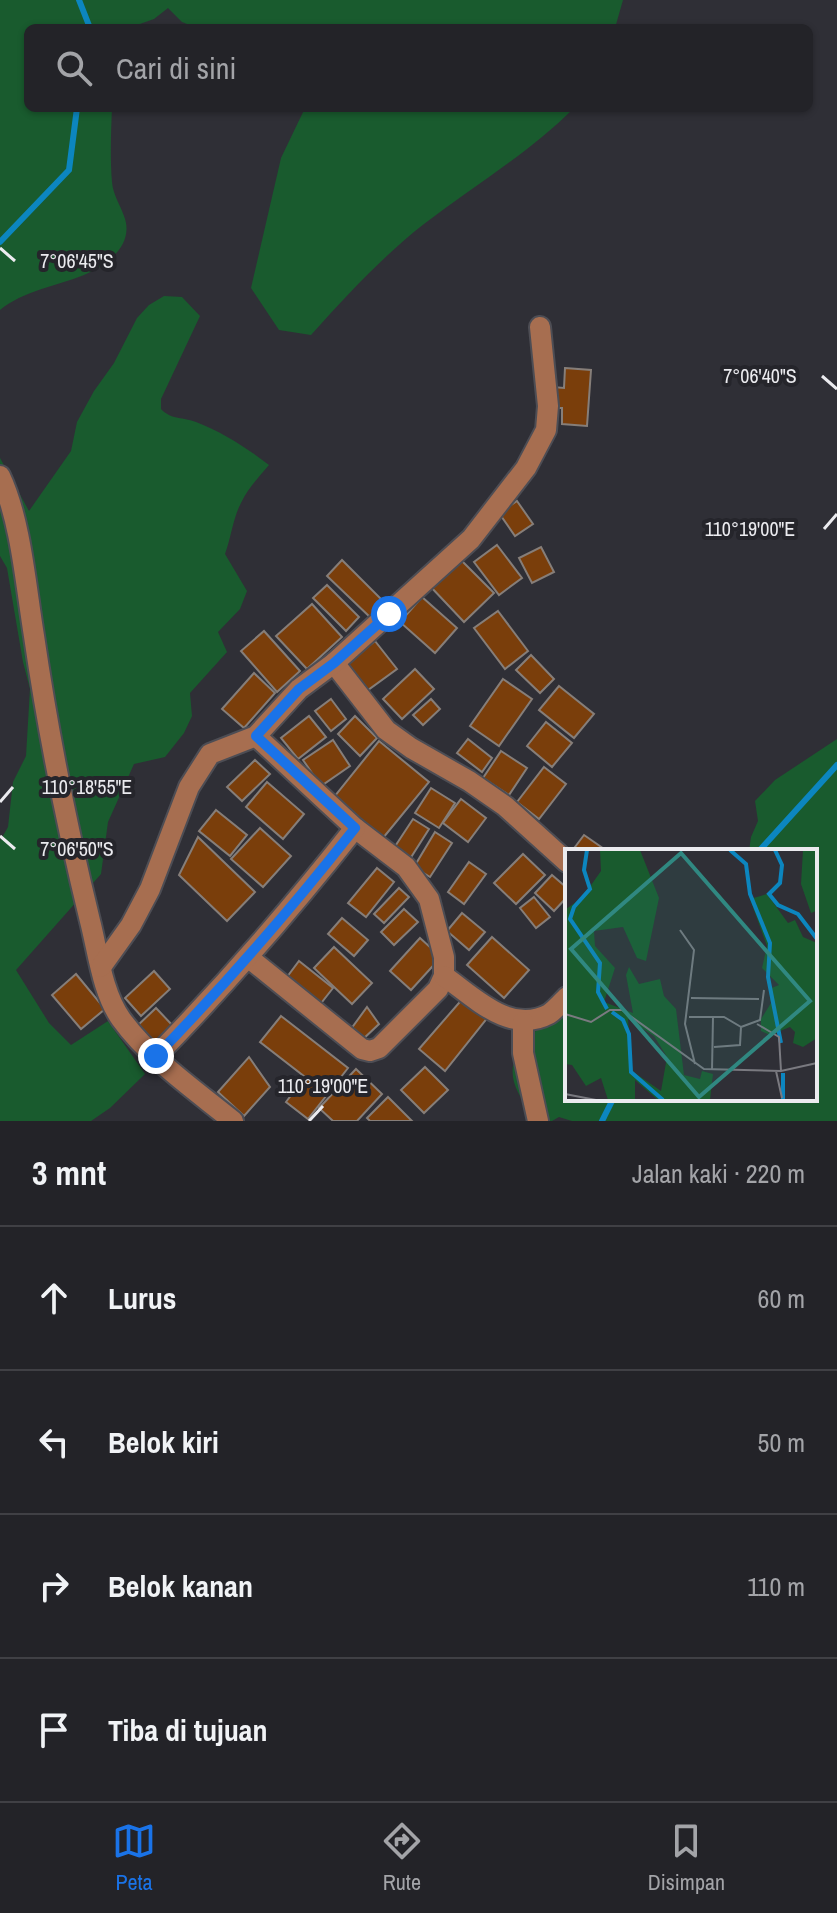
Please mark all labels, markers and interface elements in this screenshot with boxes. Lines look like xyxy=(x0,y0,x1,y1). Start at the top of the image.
search box xyxy=(24,24,813,112)
icon: search xyxy=(52,46,96,90)
text: Cari di sini xyxy=(116,48,236,88)
text: 7°06'45"S xyxy=(40,247,114,274)
text: 7°06'40"S xyxy=(723,362,797,389)
text: 110°19'00"E xyxy=(705,515,795,542)
route start xyxy=(371,596,407,632)
text: 110°18'55"E xyxy=(42,773,132,800)
text: 7°06'50"S xyxy=(40,835,114,862)
inset map xyxy=(565,849,817,1101)
route end xyxy=(138,1038,174,1074)
text: 110°19'00"E xyxy=(278,1072,368,1099)
text: 3 mnt xyxy=(32,1150,106,1196)
text: Jalan kaki · 220 m xyxy=(632,1156,805,1191)
icon: ahead xyxy=(32,1276,76,1320)
text: Lurus xyxy=(108,1278,176,1318)
text: 60 m xyxy=(758,1281,805,1316)
icon: left xyxy=(32,1420,76,1464)
text: Belok kiri xyxy=(108,1422,219,1462)
text: 50 m xyxy=(758,1425,805,1460)
icon: right xyxy=(32,1564,76,1608)
text: Belok kanan xyxy=(108,1566,253,1606)
text: 110 m xyxy=(747,1569,805,1604)
icon: arrive xyxy=(32,1708,76,1752)
text: Tiba di tujuan xyxy=(108,1710,268,1750)
tab: Peta xyxy=(112,1819,156,1897)
tab: Rute xyxy=(380,1819,424,1897)
tab: Disimpan xyxy=(648,1819,725,1897)

